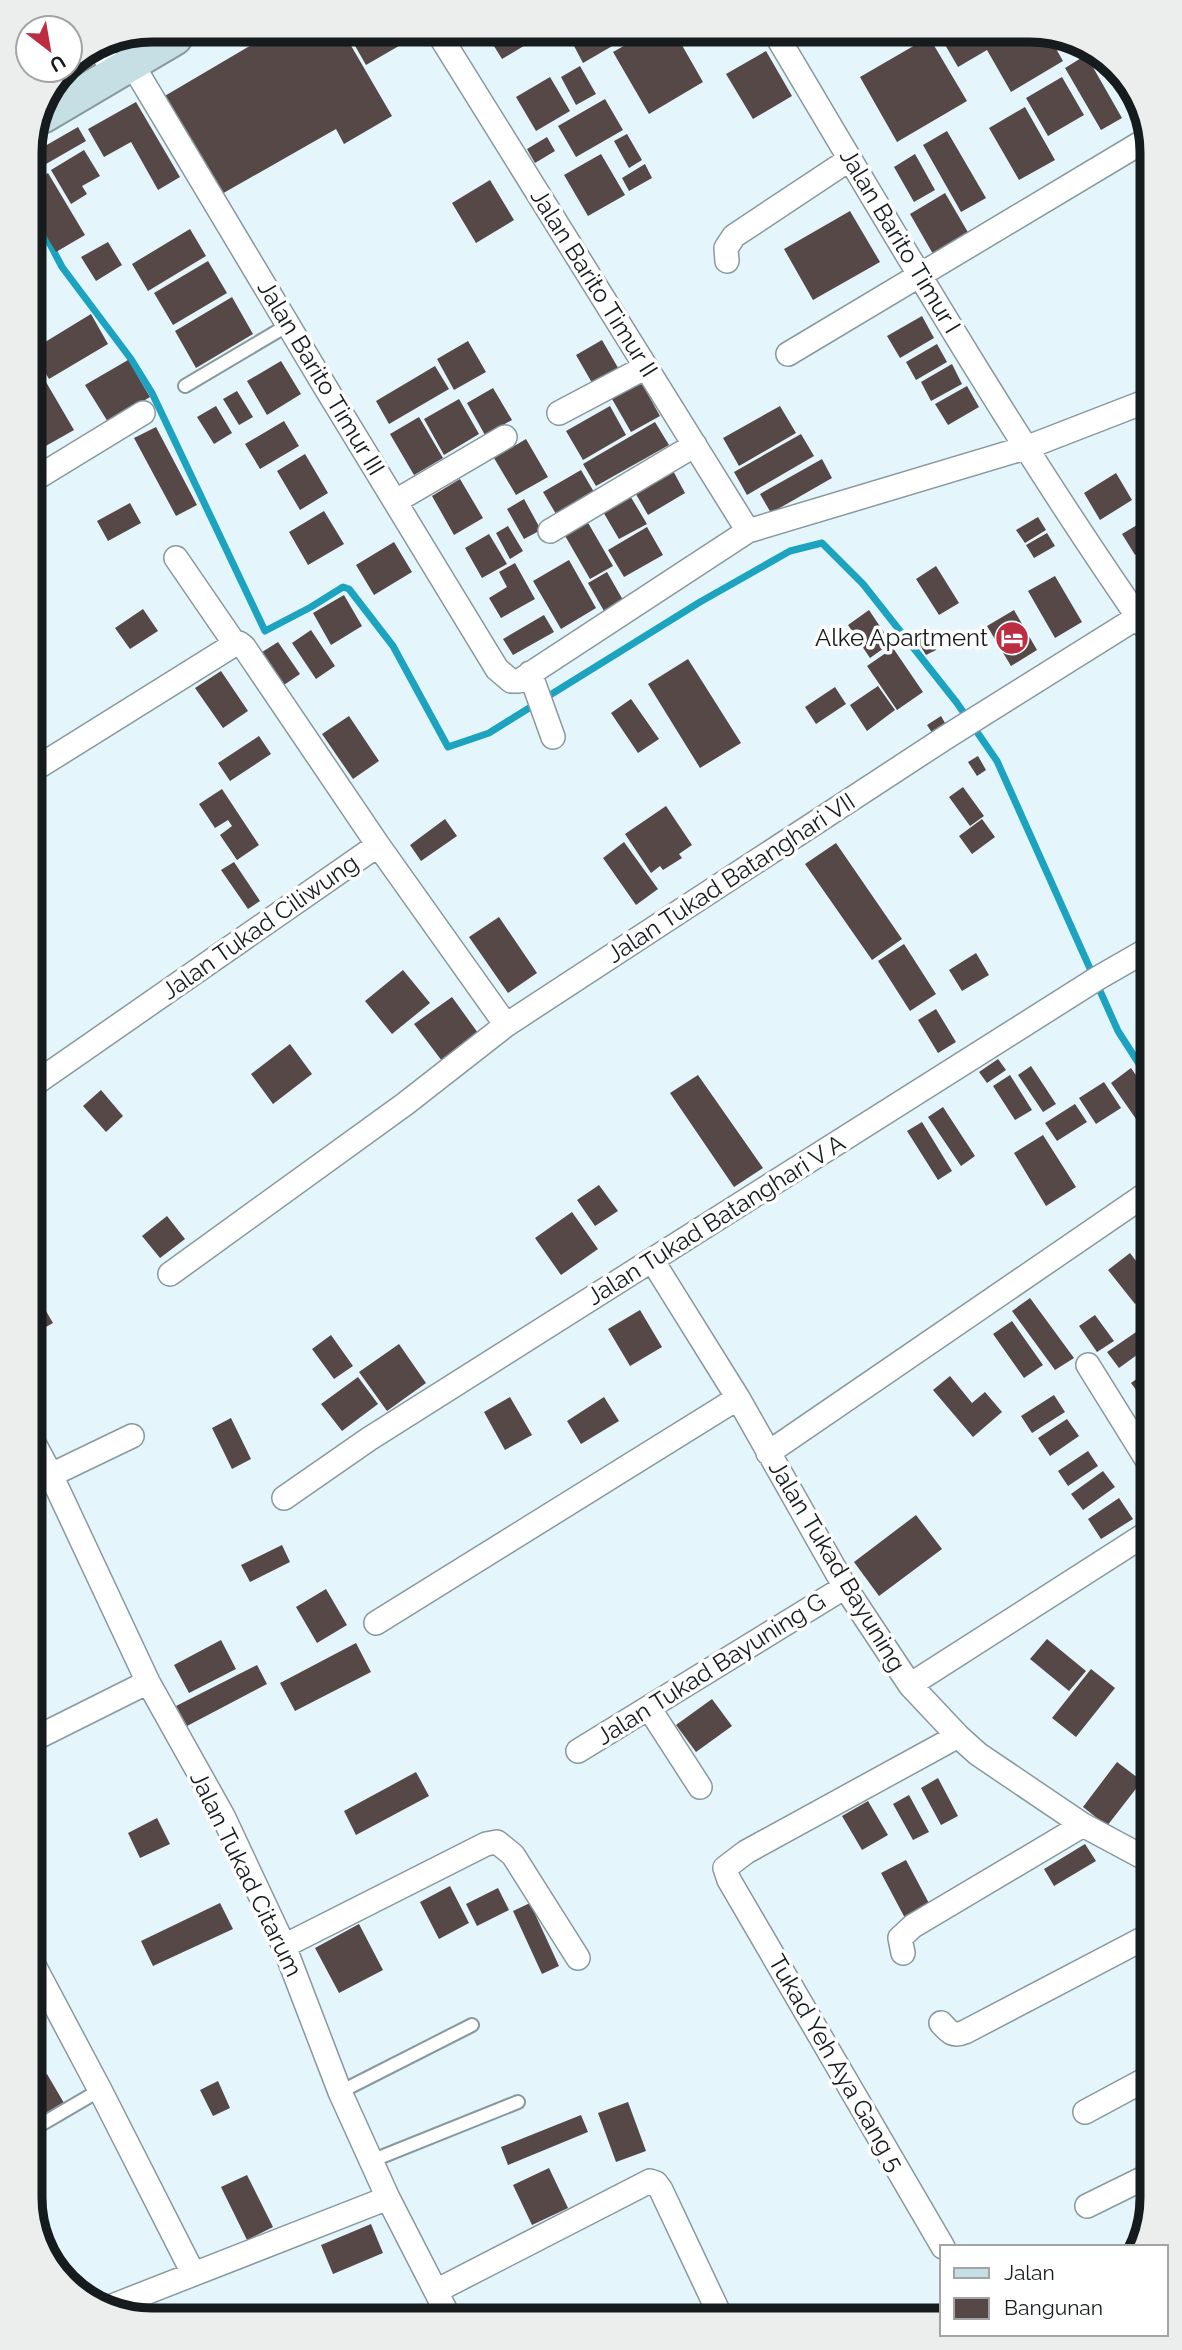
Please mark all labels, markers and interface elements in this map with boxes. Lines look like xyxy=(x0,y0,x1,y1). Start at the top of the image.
north arrow xyxy=(14,14,84,84)
text: U xyxy=(46,50,70,77)
street label: Jalan Barito Timur I xyxy=(834,143,967,338)
street label: Jalan Barito Timur II xyxy=(525,183,664,382)
street label: Jalan Barito Timur III xyxy=(252,275,391,481)
hotel icon: Alke Apartment xyxy=(993,619,1031,657)
place label: Alke Apartment xyxy=(815,623,988,652)
street label: Jalan Tukad Batanghari VII xyxy=(601,786,860,969)
street label: Jalan Tukad Ciliwung xyxy=(156,848,364,1005)
street label: Jalan Tukad Batanghari V A xyxy=(581,1128,850,1311)
street label: Jalan Tukad Bayuning xyxy=(763,1455,912,1677)
street label: Jalan Tukad Bayuning G xyxy=(591,1586,831,1751)
street label: Jalan Tukad Citarum xyxy=(184,1766,309,1981)
street label: Tukad Yeh Aya Gang 5 xyxy=(763,1949,910,2176)
legend xyxy=(940,2245,1168,2336)
text: Jalan xyxy=(1004,2260,1055,2285)
text: Bangunan xyxy=(1004,2295,1103,2320)

